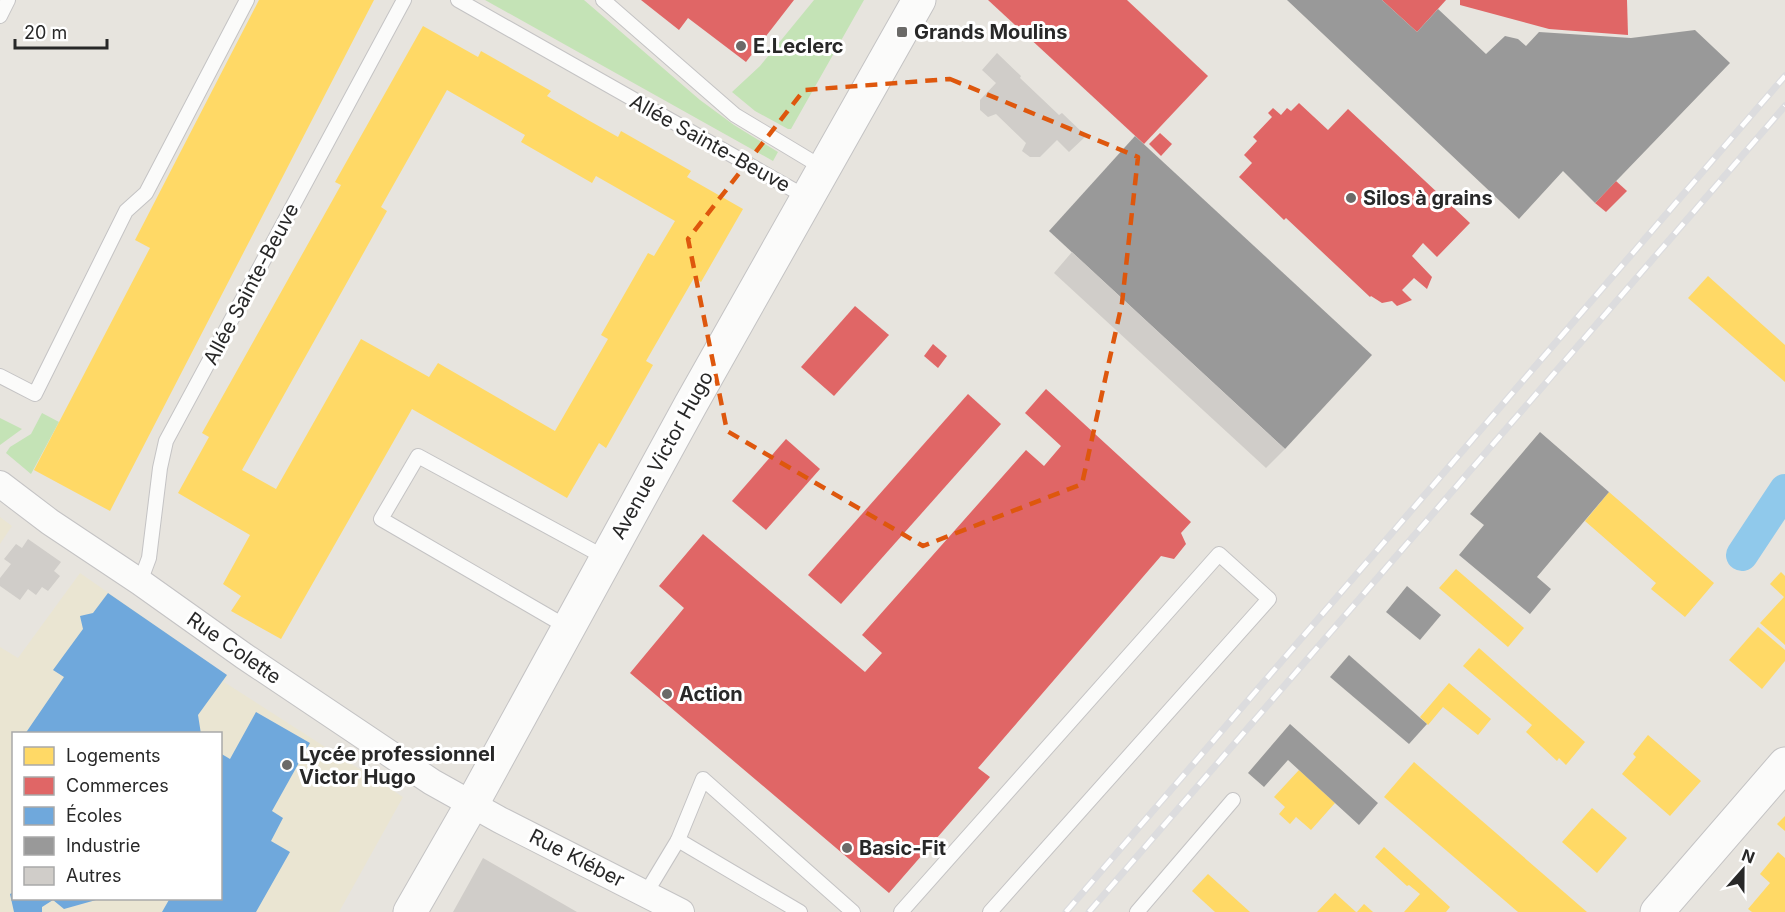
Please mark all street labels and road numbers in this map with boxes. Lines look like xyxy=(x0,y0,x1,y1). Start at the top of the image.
street label: Allée Sainte-Beuve xyxy=(626,89,794,197)
street label: Allée Sainte-Beuve xyxy=(198,199,304,369)
street label: Avenue Victor Hugo xyxy=(606,367,718,543)
street label: Rue Colette xyxy=(182,607,286,689)
street label: Rue Kléber xyxy=(526,824,629,892)

